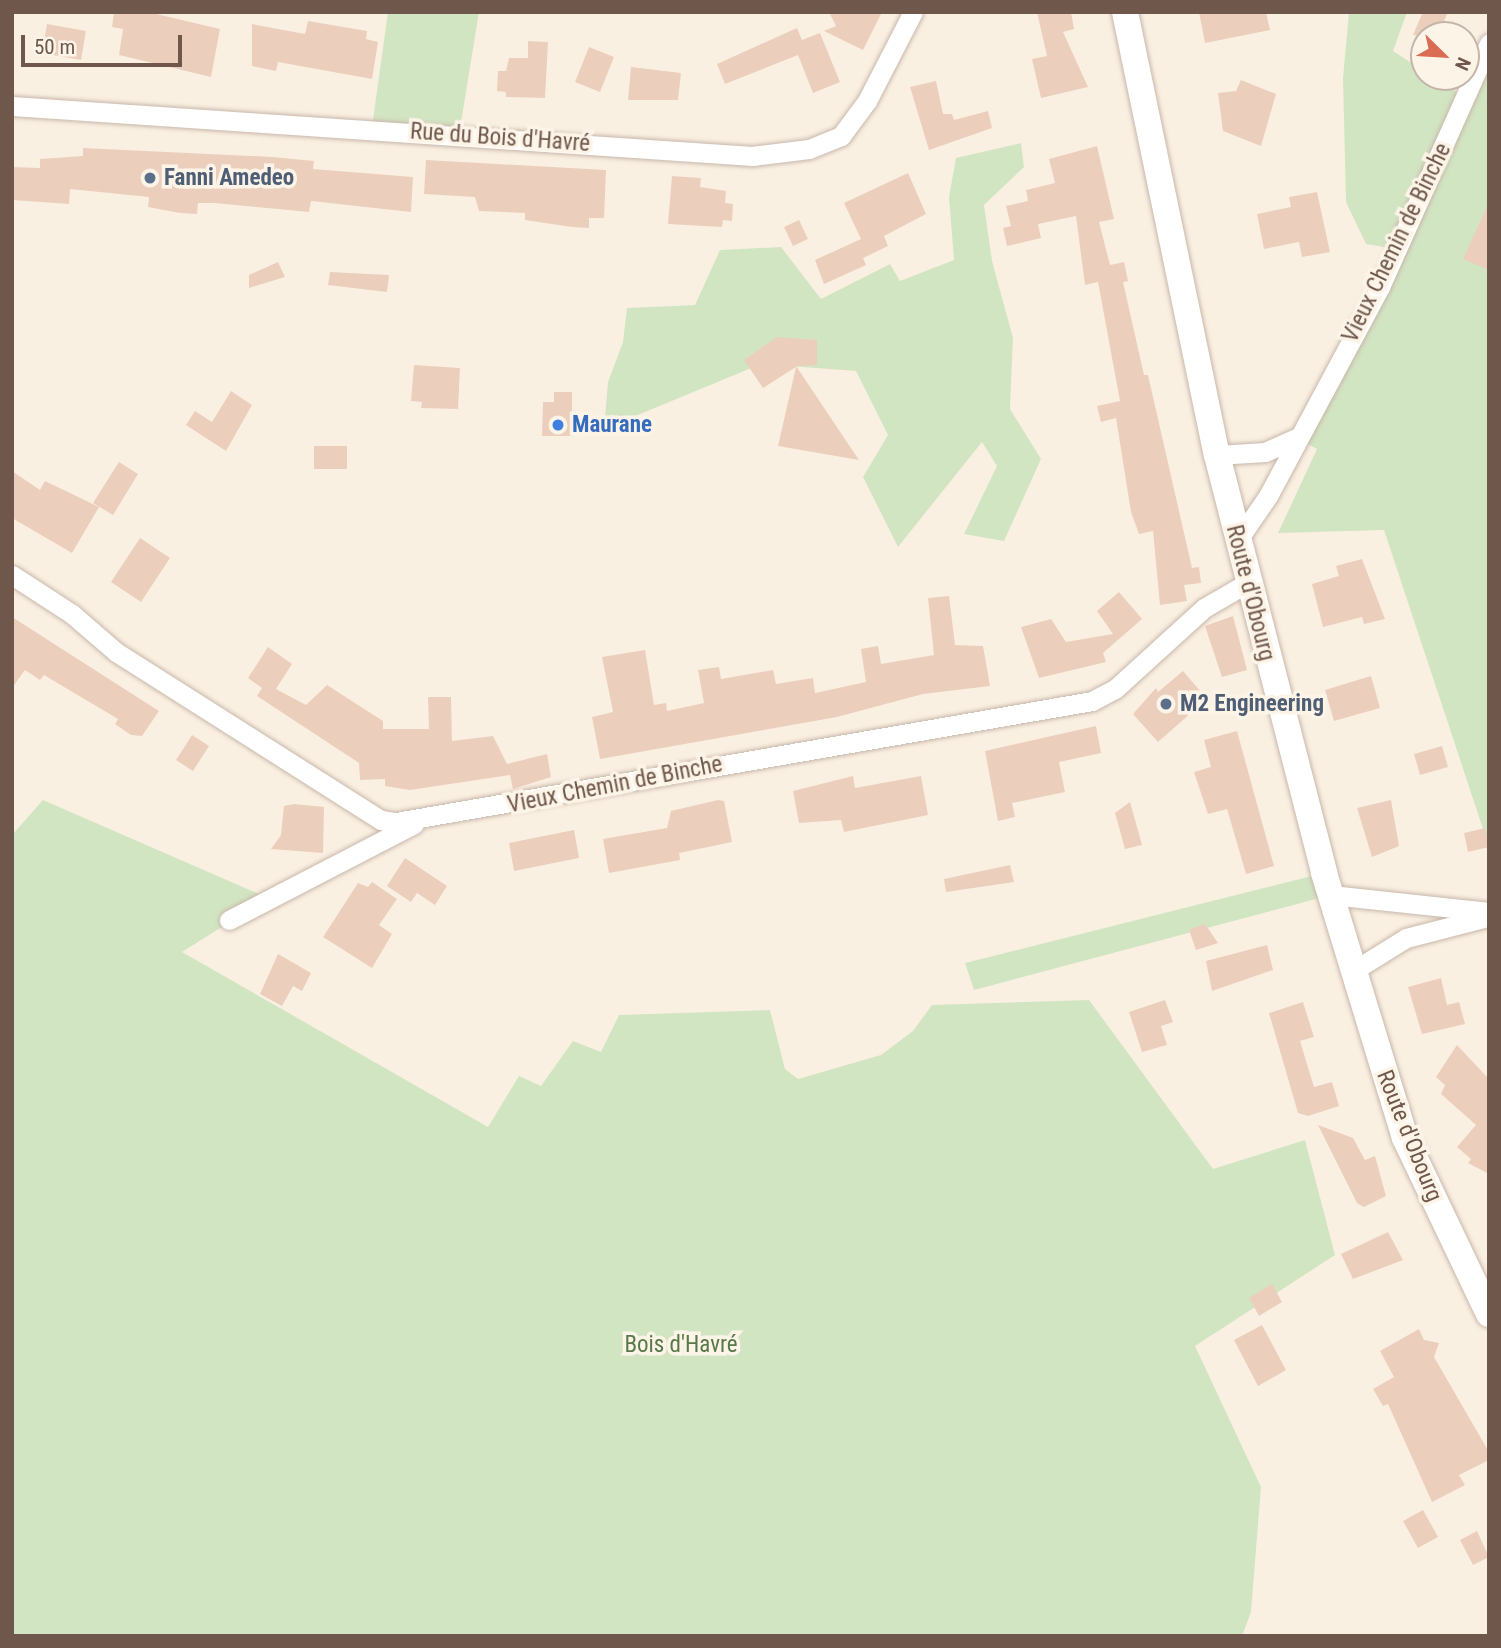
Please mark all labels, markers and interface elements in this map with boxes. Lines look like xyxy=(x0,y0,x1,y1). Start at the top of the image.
scale bar xyxy=(24,21,186,65)
north arrow xyxy=(1410,21,1480,91)
text: 50 m xyxy=(34,35,75,59)
text: N xyxy=(1450,54,1476,74)
street label: Rue du Bois d'Havré xyxy=(409,118,591,158)
street label: Vieux Chemin de Binche xyxy=(1337,139,1457,347)
place label: Fanni Amedeo xyxy=(164,164,294,192)
marker: Fanni Amedeo xyxy=(142,170,158,186)
place label: Maurane xyxy=(572,411,652,439)
marker: Maurane xyxy=(550,417,566,433)
street label: Route d'Obourg xyxy=(1220,522,1280,664)
place label: M2 Engineering xyxy=(1180,690,1324,718)
marker: M2 Engineering xyxy=(1158,696,1174,712)
street label: Vieux Chemin de Binche xyxy=(505,751,725,819)
street label: Route d'Obourg xyxy=(1370,1066,1448,1206)
park label: Bois d'Havré xyxy=(624,1331,738,1359)

